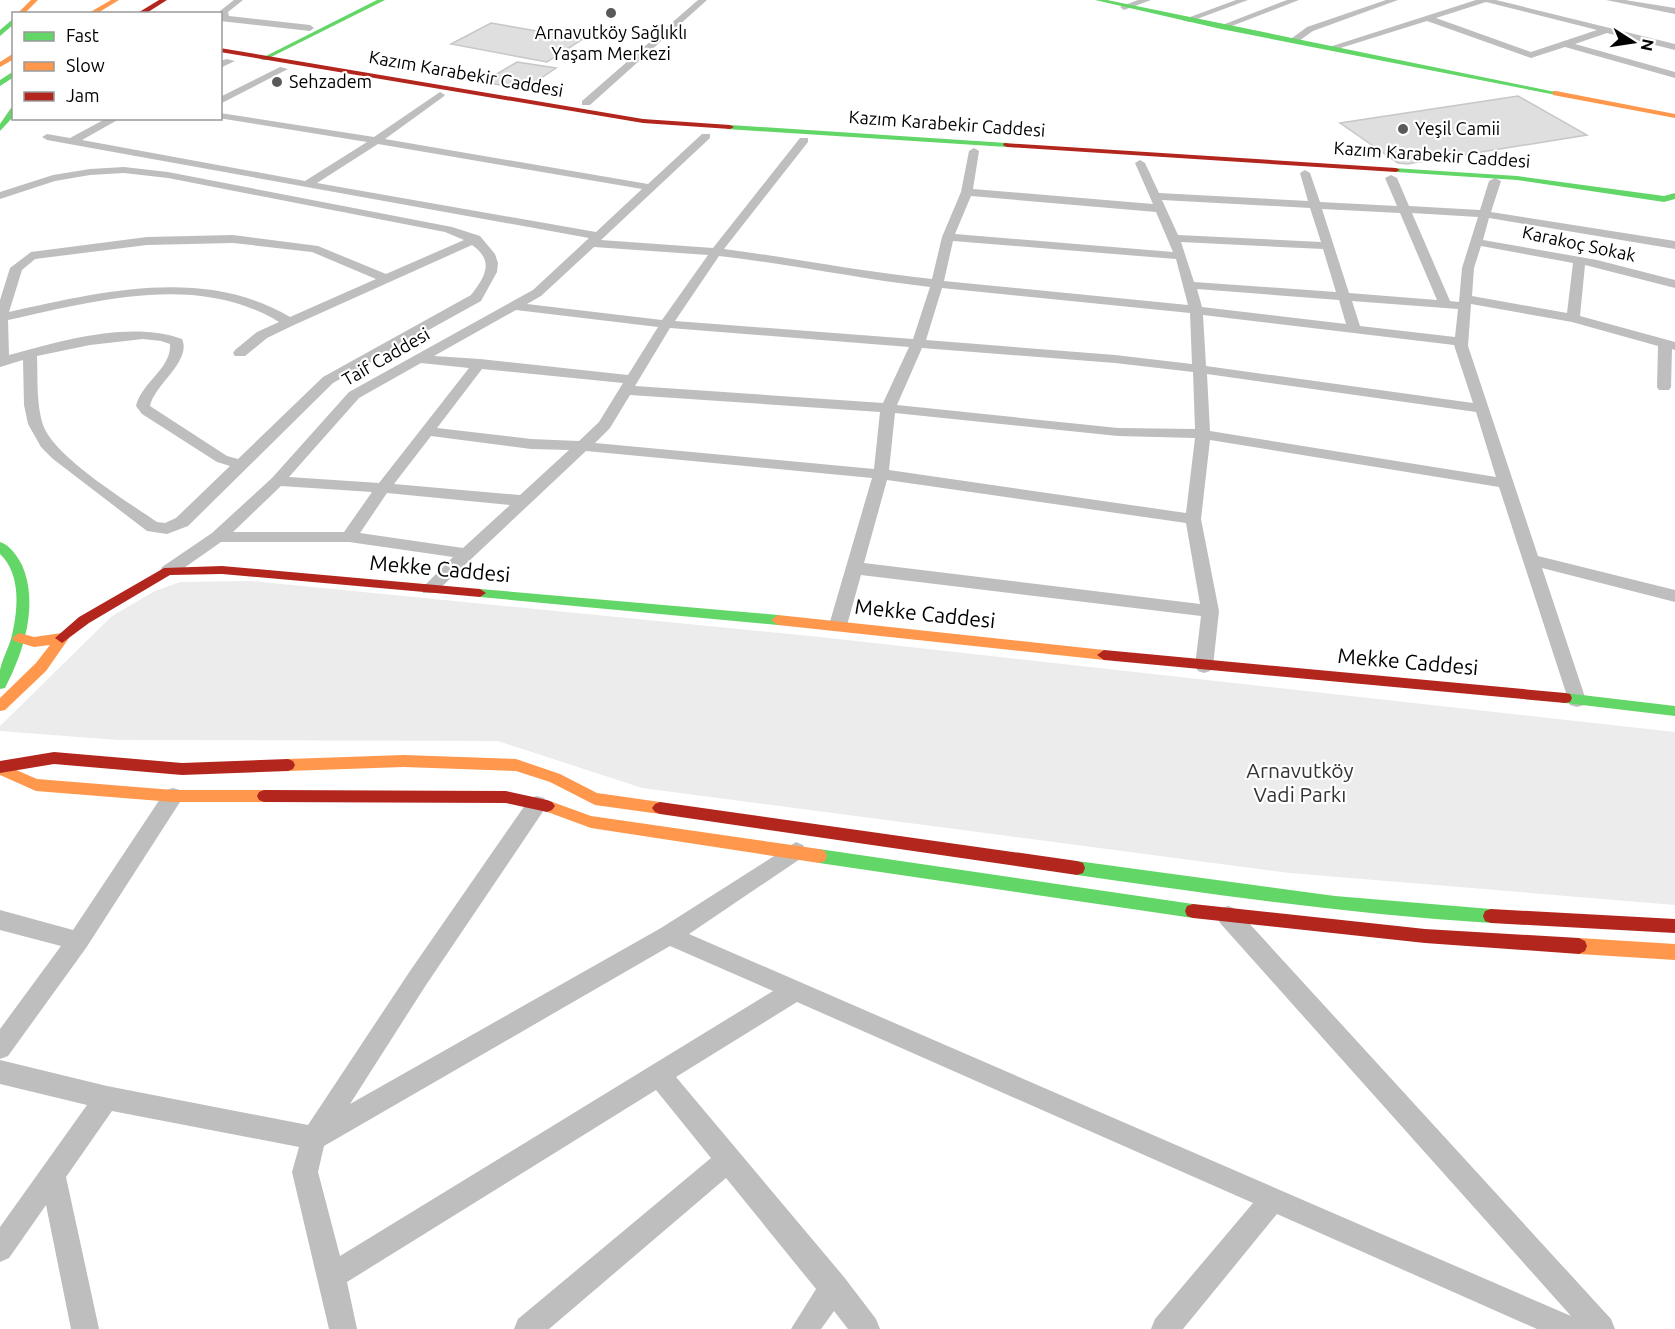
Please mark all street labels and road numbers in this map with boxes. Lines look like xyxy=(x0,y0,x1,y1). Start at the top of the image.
street label: Kazım Karabekir Caddesi xyxy=(367,46,565,100)
street label: Kazım Karabekir Caddesi xyxy=(848,106,1046,140)
street label: Kazım Karabekir Caddesi xyxy=(1333,137,1531,171)
street label: Karakoç Sokak xyxy=(1521,221,1638,265)
street label: Taif Caddesi xyxy=(338,323,433,389)
street label: Mekke Caddesi xyxy=(369,550,511,586)
street label: Mekke Caddesi xyxy=(854,594,997,632)
street label: Mekke Caddesi xyxy=(1337,643,1479,679)

